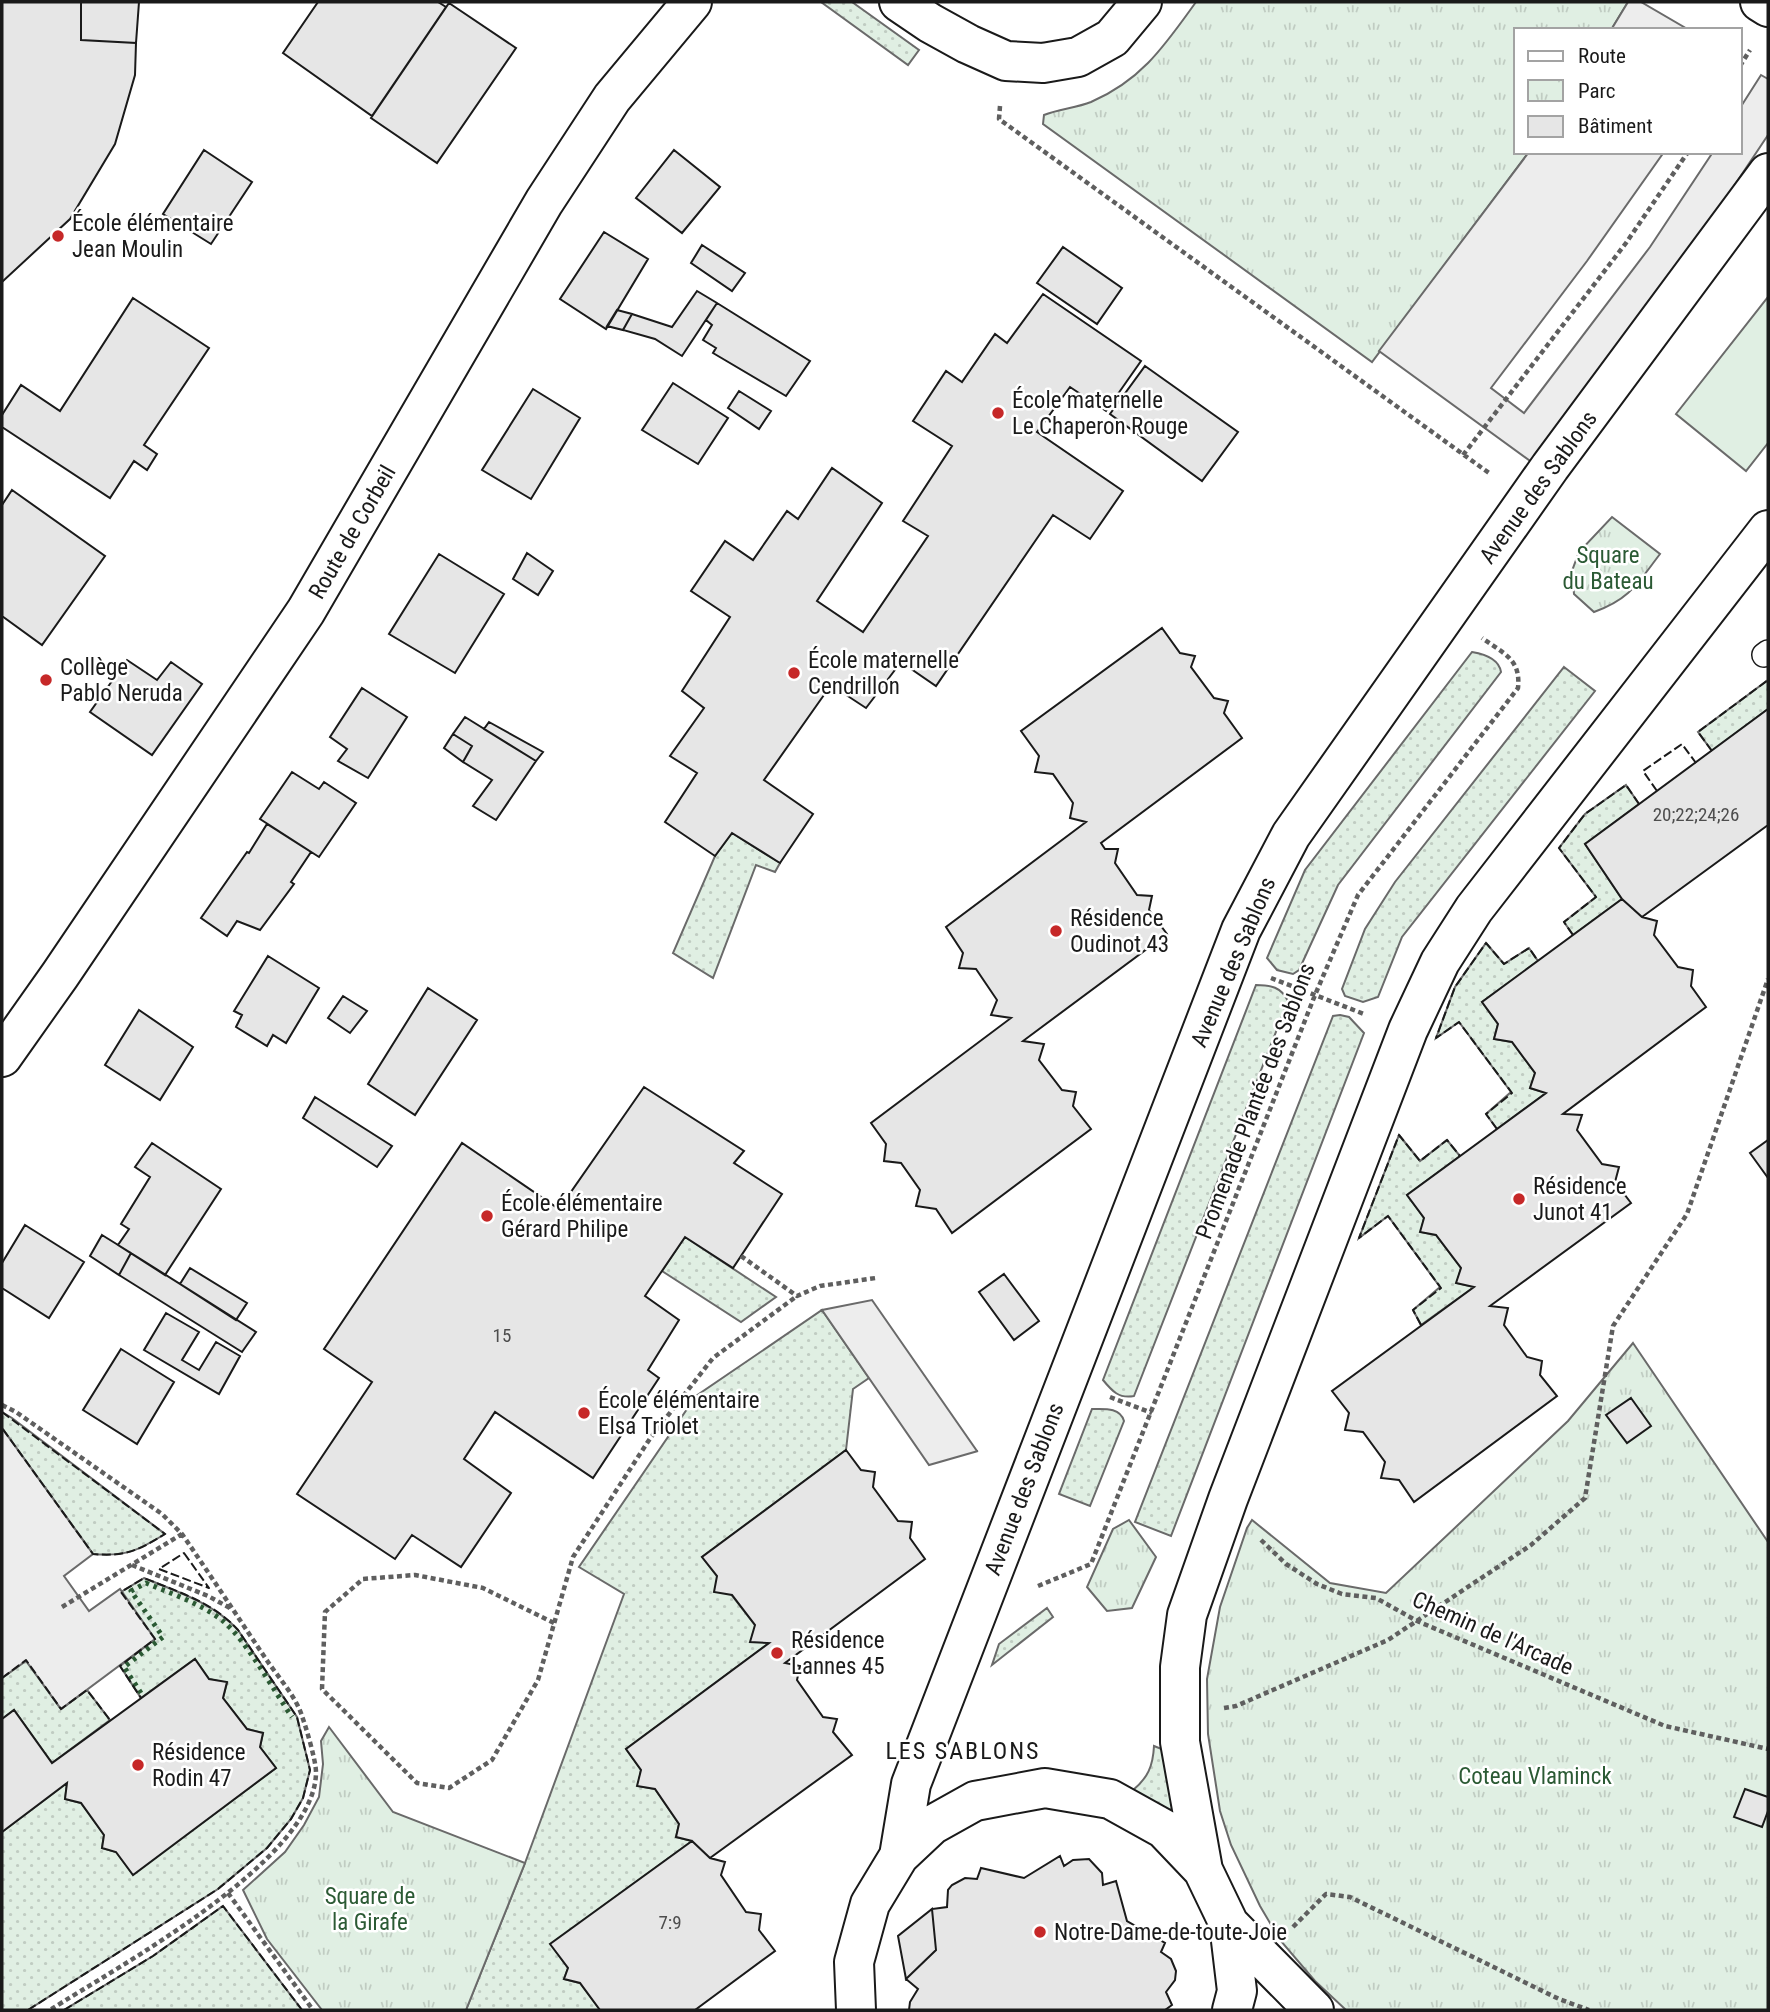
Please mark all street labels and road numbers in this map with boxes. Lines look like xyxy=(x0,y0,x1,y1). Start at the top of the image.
street label: Avenue des Sablons xyxy=(1474,406,1603,569)
street label: Route de Corbeil xyxy=(303,461,401,604)
street label: Avenue des Sablons xyxy=(1185,873,1281,1051)
street label: Promenade Plantée des Sablons xyxy=(1190,959,1321,1243)
street label: Avenue des Sablons xyxy=(979,1399,1070,1579)
street label: Chemin de l'Arcade xyxy=(1408,1586,1577,1681)

